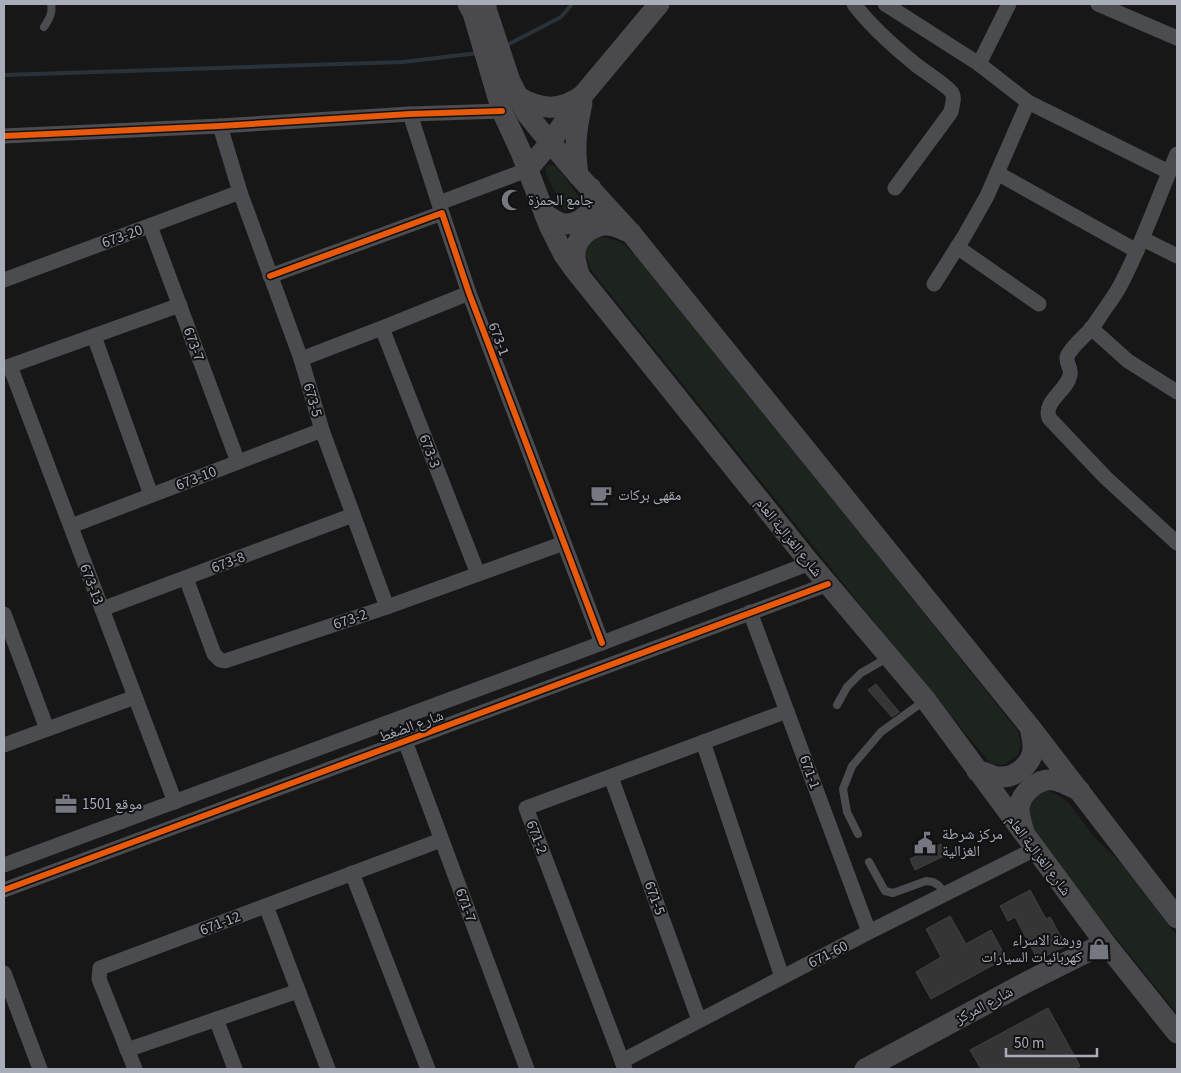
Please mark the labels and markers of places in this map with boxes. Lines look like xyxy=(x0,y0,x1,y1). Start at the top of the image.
mosque icon: جامع الحمزة xyxy=(499,187,525,213)
place label: جامع الحمزة xyxy=(528,190,594,211)
cafe icon: مقهى بركات xyxy=(588,482,614,508)
place label: مقهى بركات xyxy=(618,485,682,506)
office icon: موقع 1501 xyxy=(53,791,79,817)
place label: موقع 1501 xyxy=(82,794,142,815)
place label: مركز شرطة الغزالية xyxy=(942,824,1003,862)
public building icon: مركز شرطة الغزالية xyxy=(912,830,938,856)
place label: ورشة الاسراء كهربائيات السيارات xyxy=(981,930,1082,968)
shop icon: ورشة الاسراء كهربائيات السيارات xyxy=(1086,936,1112,962)

